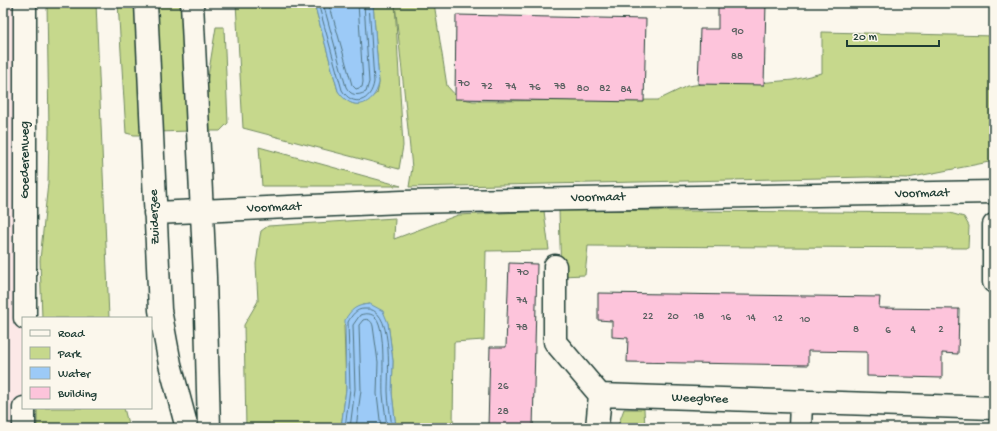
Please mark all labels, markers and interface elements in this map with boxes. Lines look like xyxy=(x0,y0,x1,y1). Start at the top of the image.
scale bar xyxy=(847,22,939,48)
house number: 90 xyxy=(731,26,744,38)
text: 20 m xyxy=(853,31,878,45)
house number: 88 xyxy=(731,51,743,63)
house number: 70 xyxy=(457,78,470,90)
house number: 72 xyxy=(480,81,493,93)
house number: 74 xyxy=(505,81,517,93)
house number: 78 xyxy=(553,81,566,93)
house number: 76 xyxy=(528,82,541,94)
house number: 80 xyxy=(577,83,589,95)
house number: 82 xyxy=(599,83,611,95)
house number: 84 xyxy=(620,84,632,96)
street label: Goederenweg xyxy=(18,121,33,199)
street label: Voormaat xyxy=(894,186,951,202)
street label: Zuiderzee xyxy=(147,189,163,245)
street label: Voormaat xyxy=(570,190,627,206)
street label: Voormaat xyxy=(246,199,303,216)
house number: 70 xyxy=(516,267,529,279)
house number: 74 xyxy=(516,295,528,307)
house number: 22 xyxy=(643,311,654,323)
house number: 20 xyxy=(667,311,679,323)
house number: 18 xyxy=(693,311,704,323)
house number: 16 xyxy=(720,312,731,324)
house number: 14 xyxy=(745,312,757,324)
house number: 12 xyxy=(772,313,784,325)
house number: 10 xyxy=(799,314,810,326)
legend xyxy=(22,317,152,409)
house number: 78 xyxy=(515,322,528,334)
house number: 8 xyxy=(853,324,859,336)
house number: 4 xyxy=(910,324,916,336)
house number: 2 xyxy=(938,324,944,336)
house number: 6 xyxy=(885,325,891,337)
text: Road xyxy=(58,328,85,342)
text: Park xyxy=(57,348,83,362)
text: Water xyxy=(58,368,92,382)
house number: 26 xyxy=(498,381,509,393)
text: Building xyxy=(57,388,97,402)
street label: Weegbree xyxy=(671,391,729,407)
house number: 28 xyxy=(497,406,509,418)

